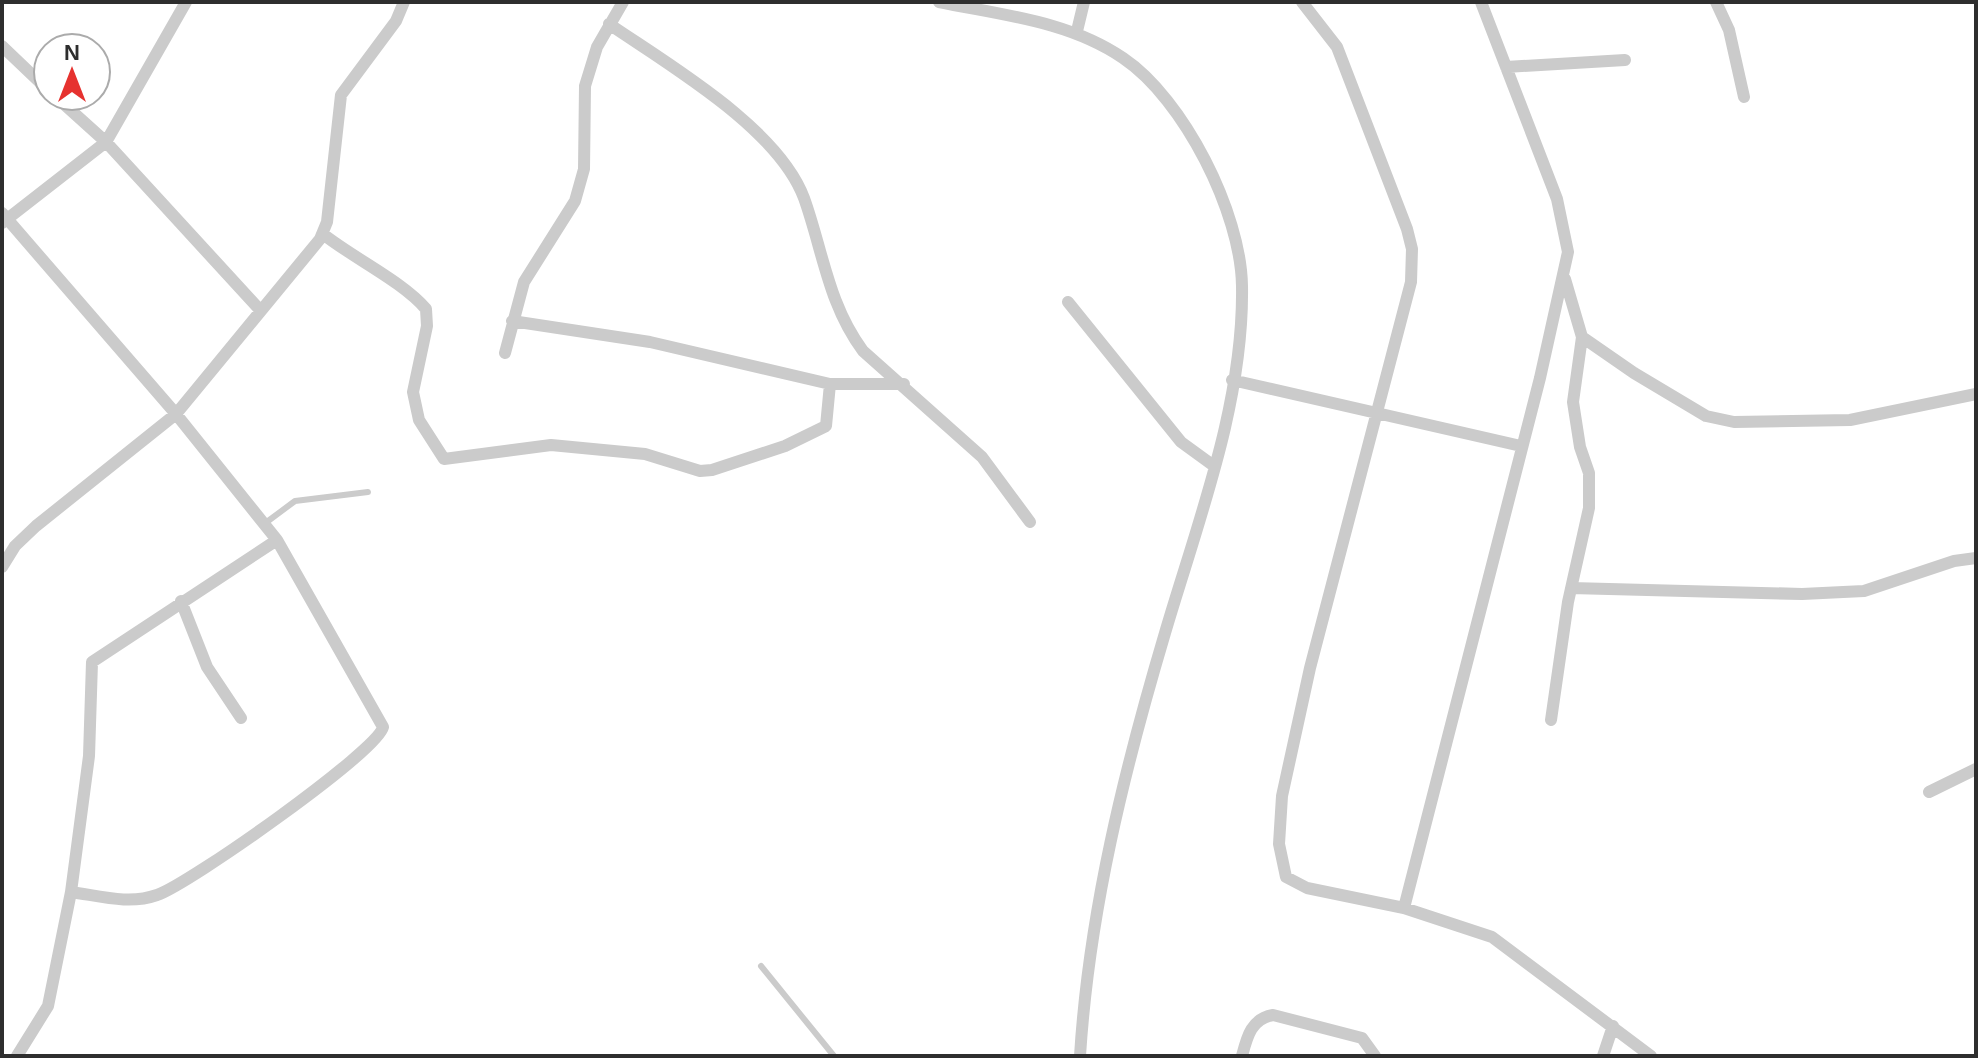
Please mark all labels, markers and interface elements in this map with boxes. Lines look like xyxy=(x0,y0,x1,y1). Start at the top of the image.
north arrow xyxy=(32,32,112,112)
text: N xyxy=(64,40,80,65)

